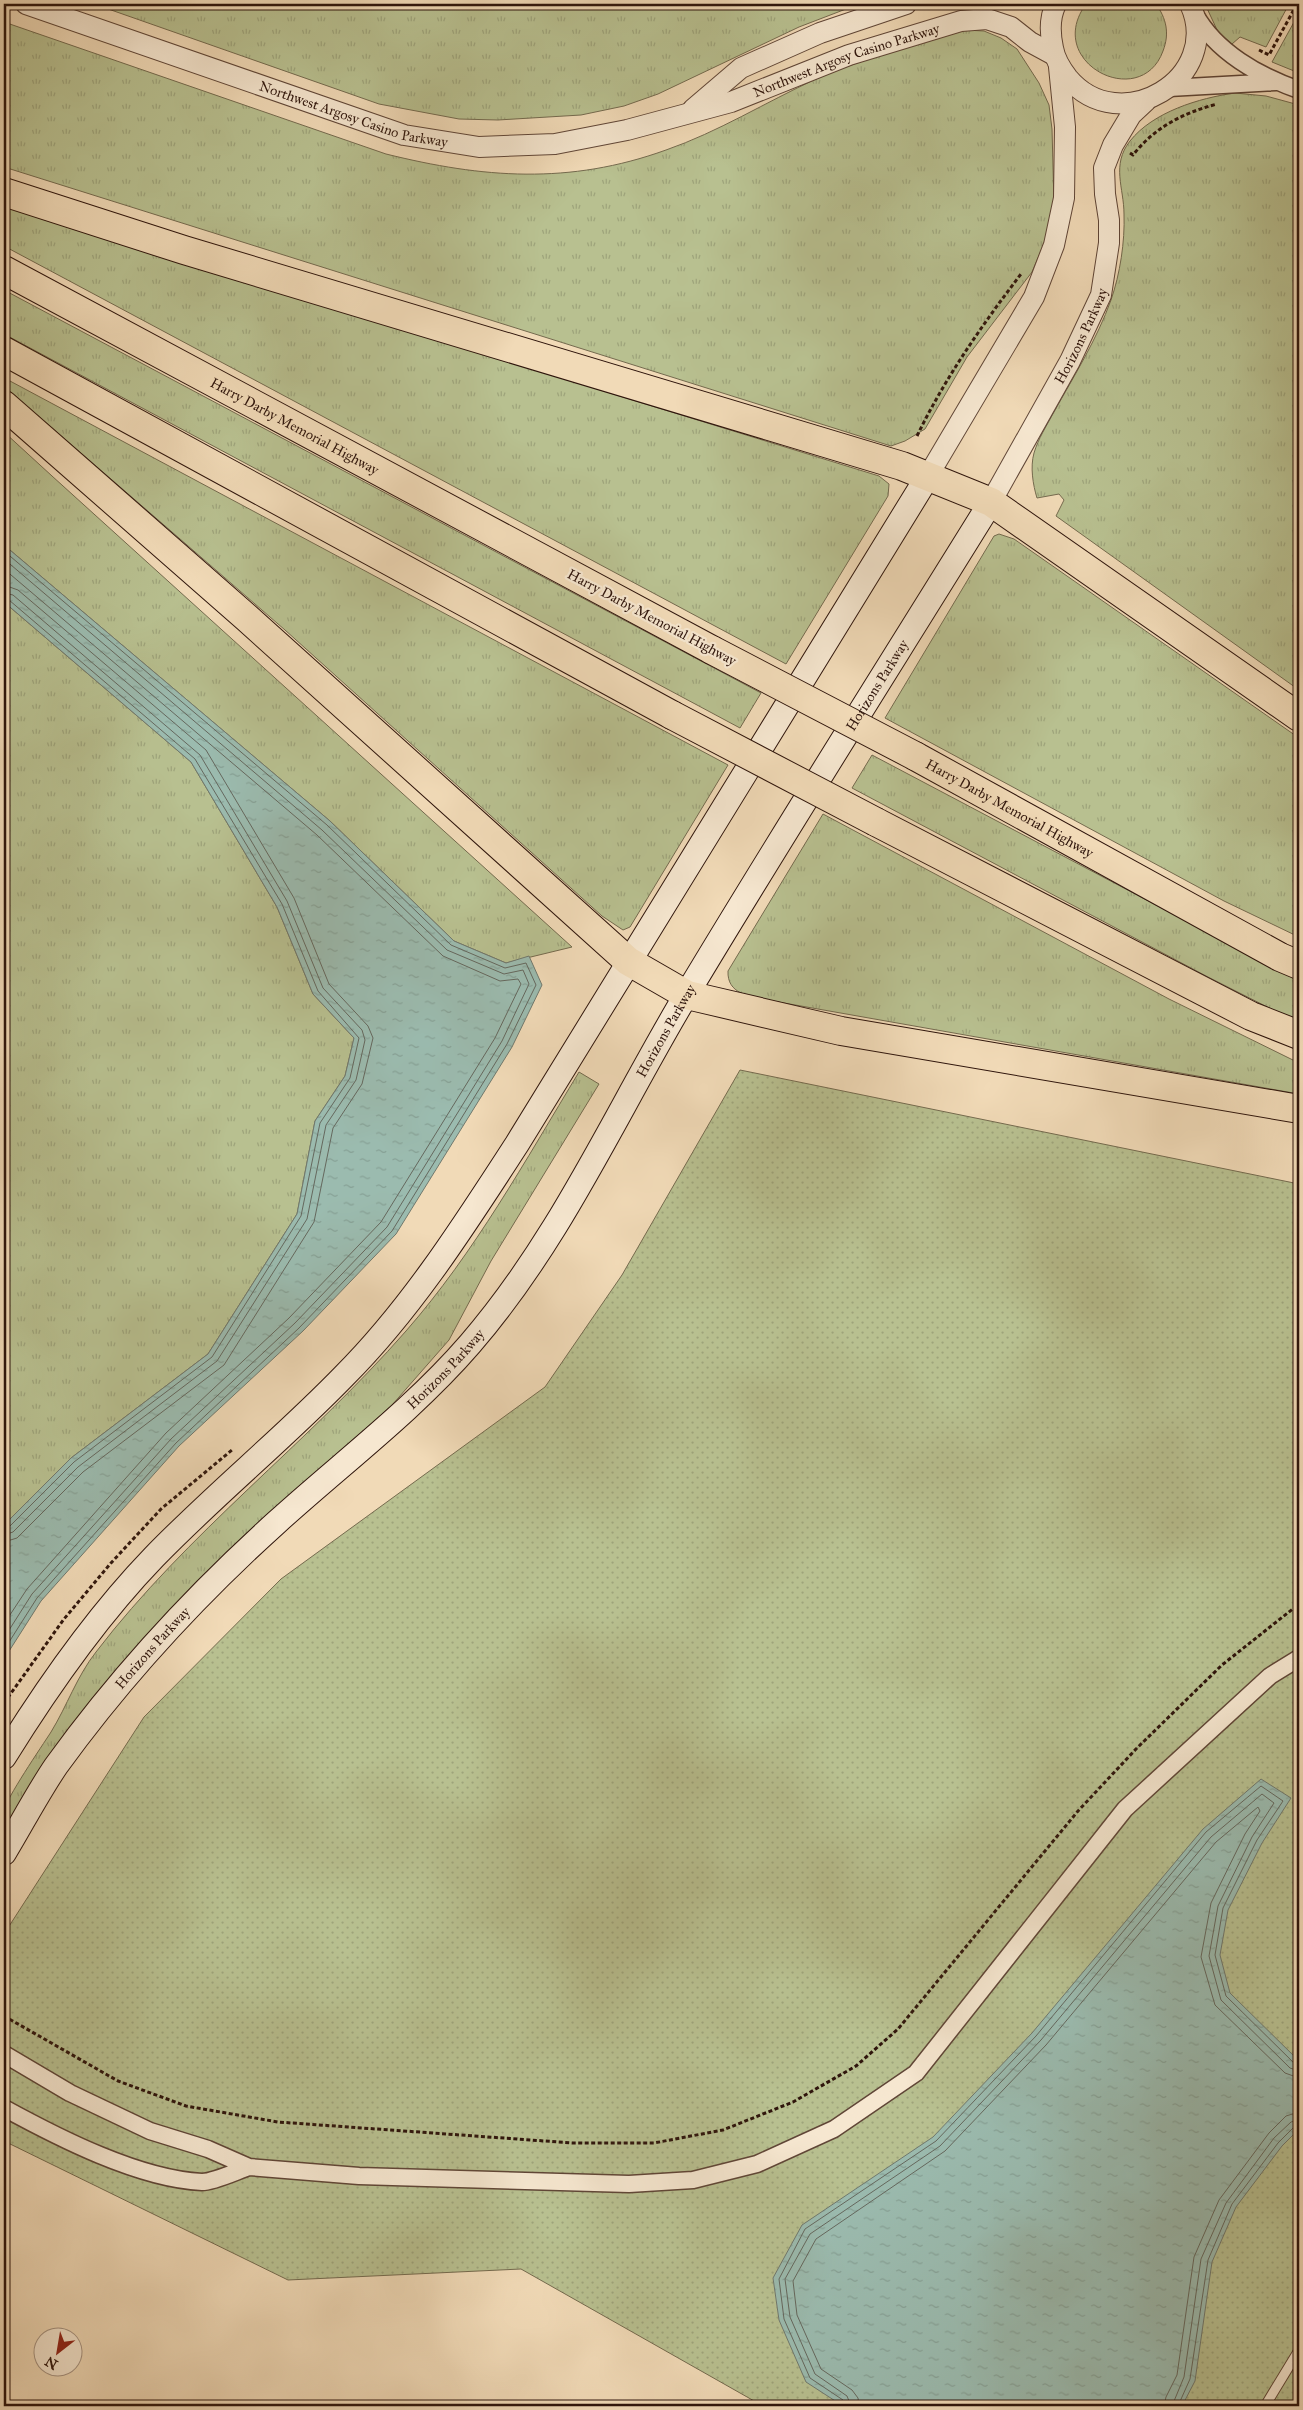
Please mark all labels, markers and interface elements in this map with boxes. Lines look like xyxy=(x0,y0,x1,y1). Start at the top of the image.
street label: Northwest Argosy Casino Parkway xyxy=(751,20,942,101)
street label: Northwest Argosy Casino Parkway xyxy=(257,78,449,151)
street label: Horizons Parkway xyxy=(1051,287,1111,387)
street label: Harry Darby Memorial Highway xyxy=(207,374,382,479)
street label: Harry Darby Memorial Highway xyxy=(564,566,739,669)
street label: Horizons Parkway xyxy=(842,636,912,734)
street label: Harry Darby Memorial Highway xyxy=(922,756,1097,862)
street label: Horizons Parkway xyxy=(633,981,700,1080)
street label: Horizons Parkway xyxy=(404,1325,488,1413)
street label: Horizons Parkway xyxy=(112,1603,194,1692)
north arrow xyxy=(32,2328,82,2378)
text: N xyxy=(42,2352,61,2373)

